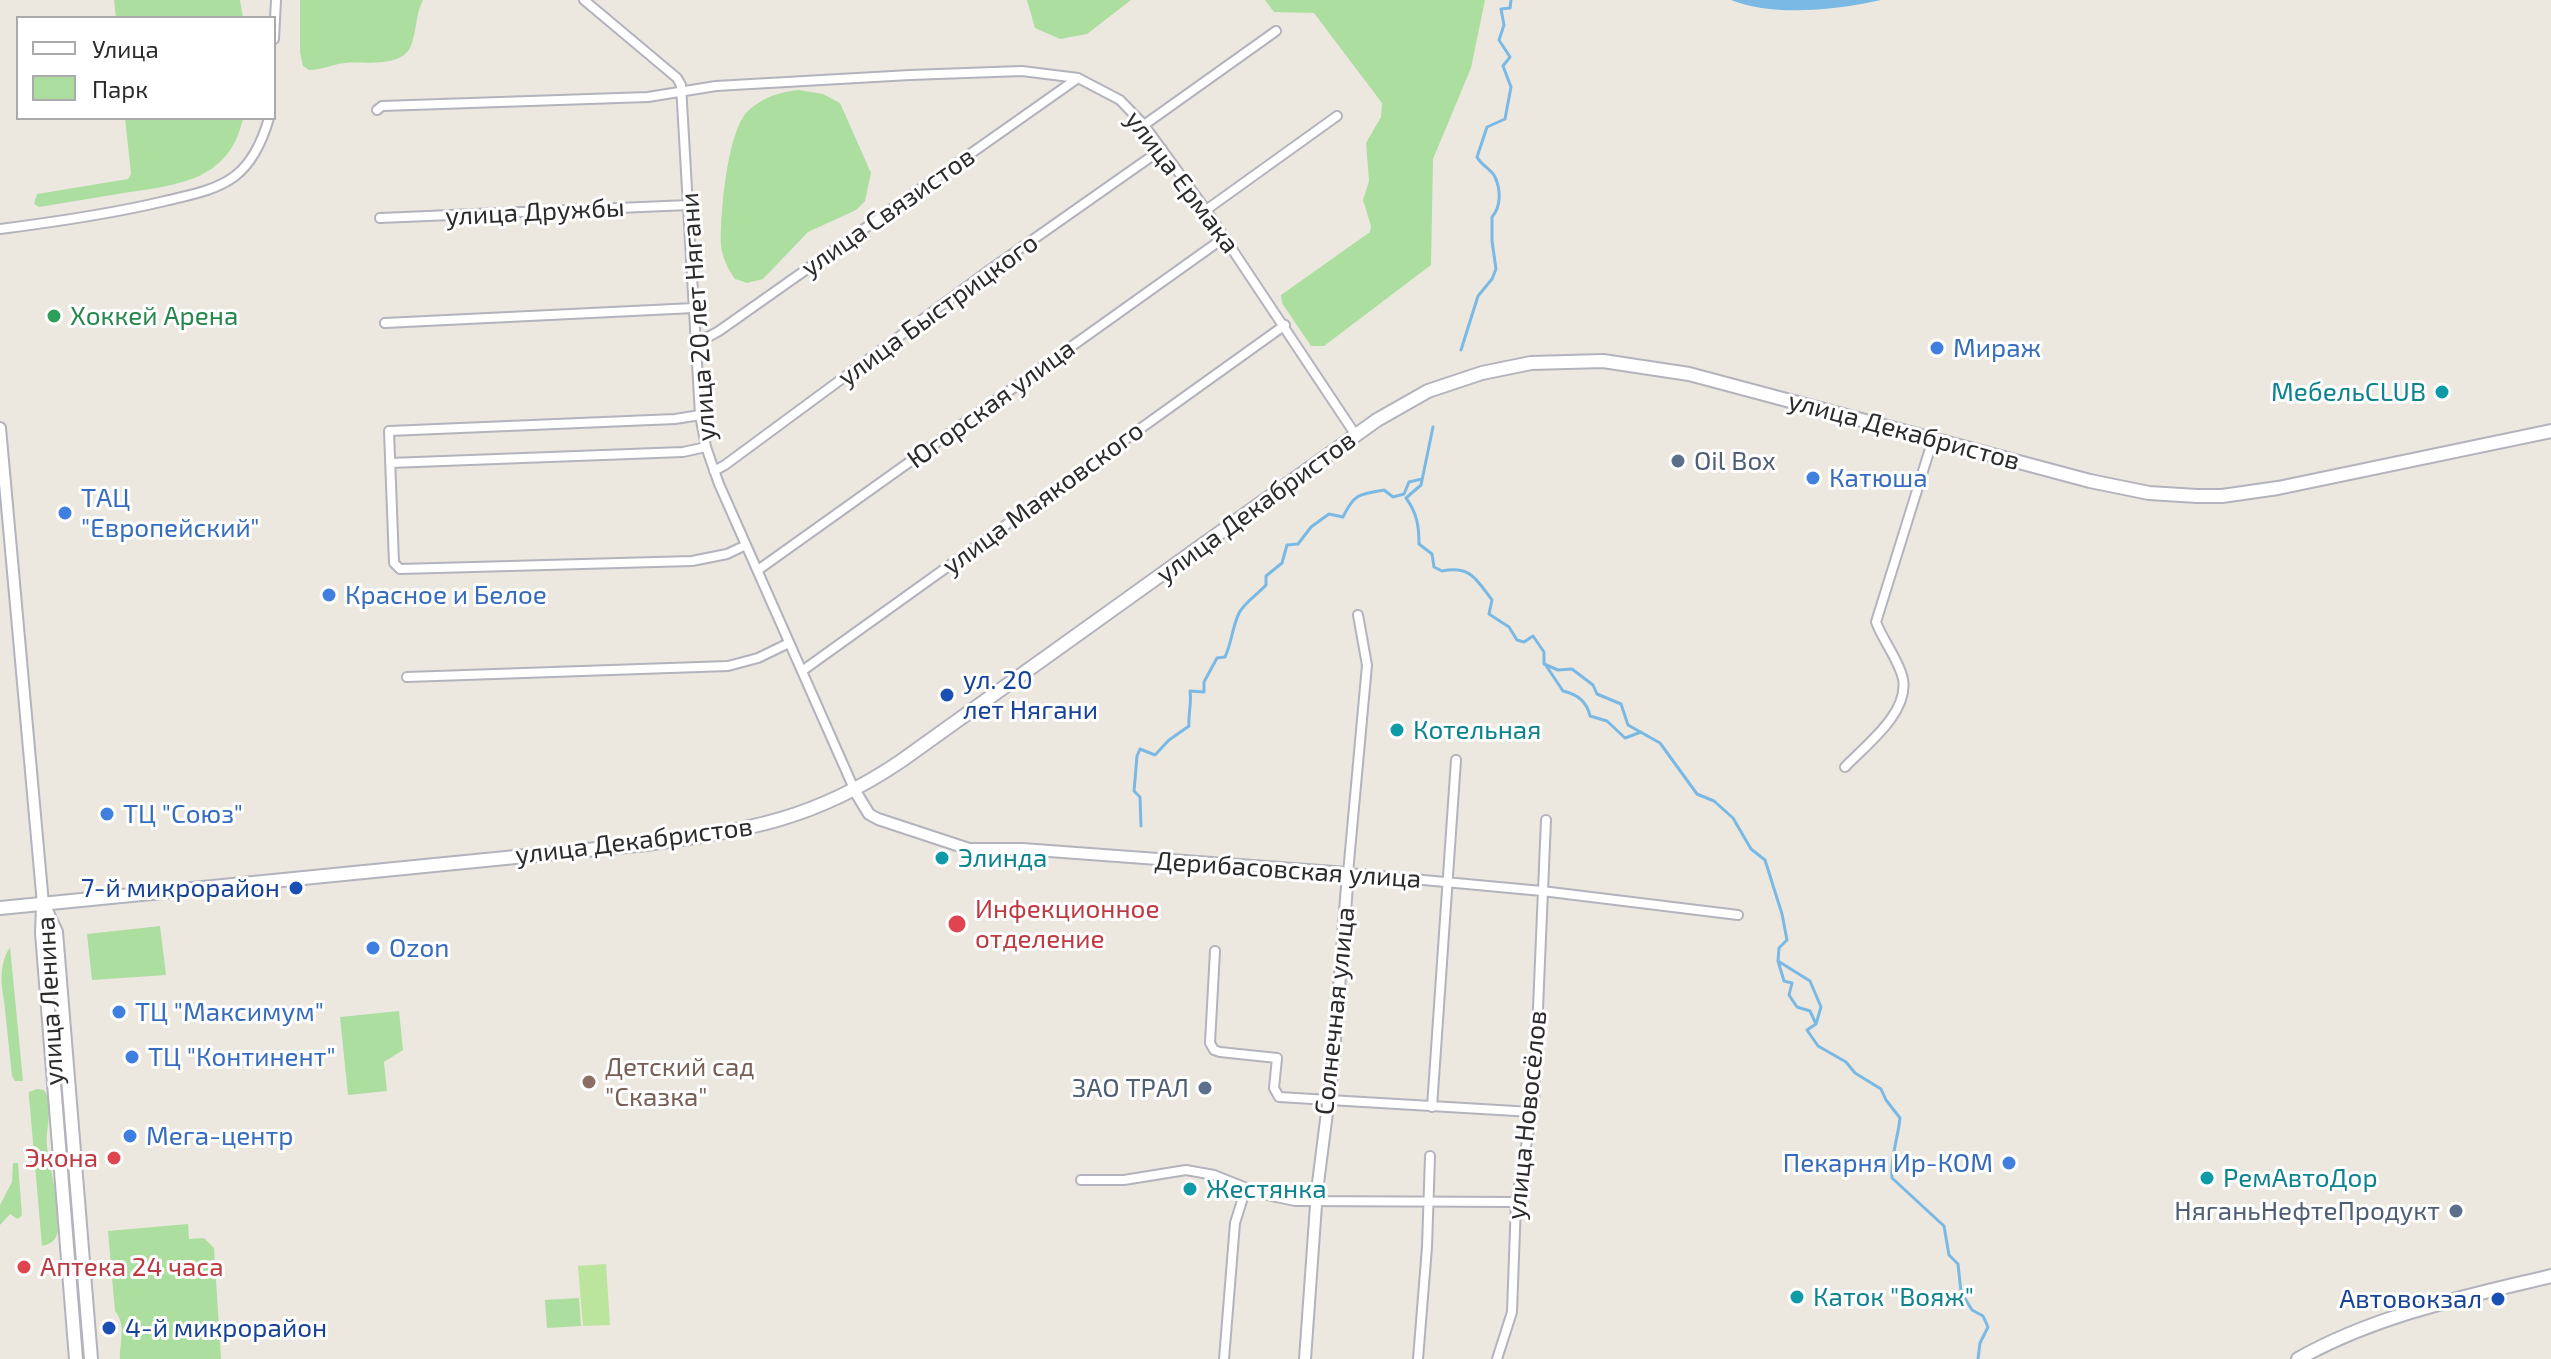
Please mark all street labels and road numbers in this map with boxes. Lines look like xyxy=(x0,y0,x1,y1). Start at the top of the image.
street label: улица Ермака xyxy=(1118,105,1246,259)
street label: улица Связистов xyxy=(795,141,981,283)
street label: улица Дружбы xyxy=(445,192,625,232)
street label: улица 20 лет Нягани xyxy=(674,192,722,442)
street label: улица Быстрицкого xyxy=(832,227,1044,393)
street label: Югорская улица xyxy=(901,333,1081,475)
street label: улица Декабристов xyxy=(1785,385,2023,477)
street label: улица Маяковского xyxy=(936,415,1150,581)
street label: улица Декабристов xyxy=(1150,424,1362,590)
street label: улица Декабристов xyxy=(514,811,754,871)
street label: Дерибасовская улица xyxy=(1154,845,1422,895)
street label: Солнечная улица xyxy=(1309,905,1361,1117)
street label: улица Ленина xyxy=(30,916,70,1086)
street label: улица Новосёлов xyxy=(1500,1009,1554,1221)

